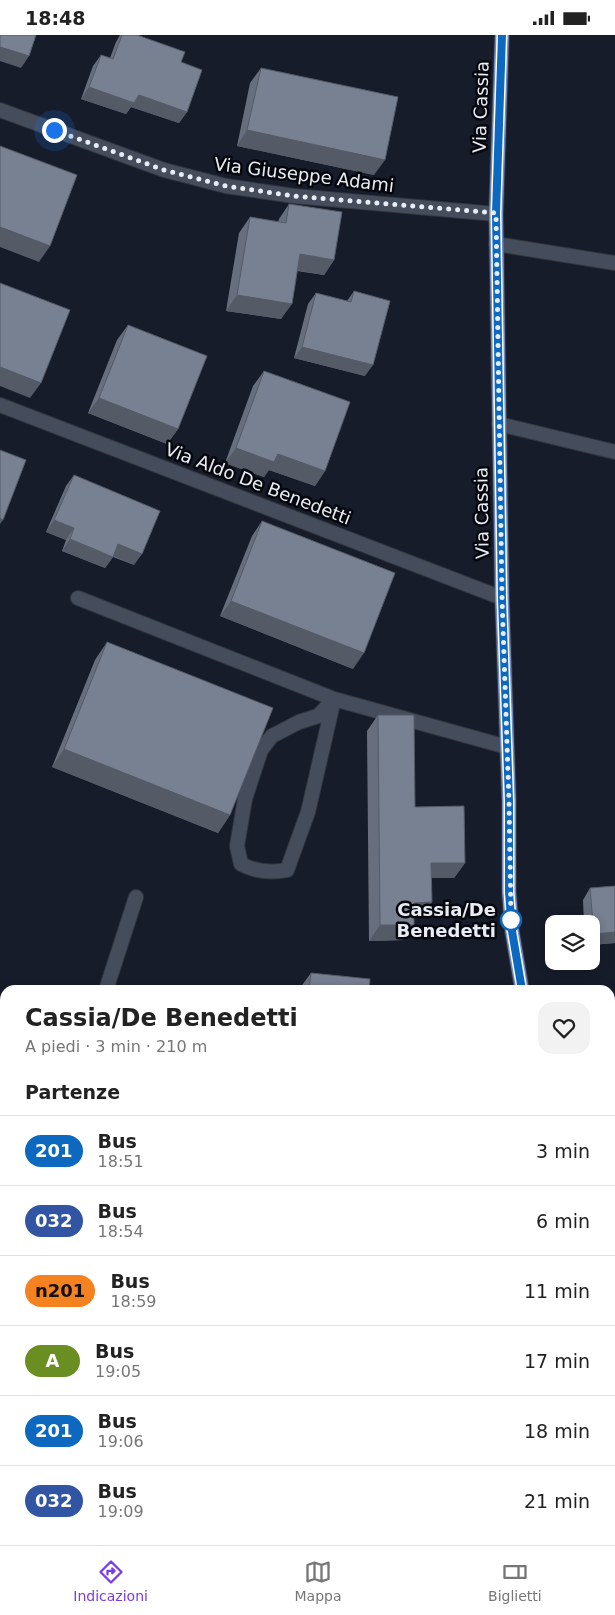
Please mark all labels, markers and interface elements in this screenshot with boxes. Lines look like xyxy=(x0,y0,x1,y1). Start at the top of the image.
text: 18:48 xyxy=(25,7,85,29)
street label: Via Cassia xyxy=(468,61,493,153)
your location xyxy=(42,118,67,143)
street label: Via Giuseppe Adami xyxy=(213,153,395,196)
street label: Via Aldo De Benedetti xyxy=(162,438,354,529)
street label: Via Cassia xyxy=(470,467,493,559)
place label: Cassia/De Benedetti xyxy=(397,899,496,941)
marker: Cassia/De Benedetti xyxy=(500,909,522,931)
map controls xyxy=(545,915,600,970)
button: layers xyxy=(545,915,600,970)
button: heart xyxy=(538,1002,590,1054)
text: Cassia/De Benedetti xyxy=(25,1004,298,1032)
text: A piedi · 3 min · 210 m xyxy=(25,1037,207,1056)
text: Partenze xyxy=(25,1081,120,1103)
text: Bus xyxy=(98,1130,137,1152)
text: 201 xyxy=(35,1140,73,1161)
text: 3 min xyxy=(536,1140,590,1162)
text: 18:51 xyxy=(98,1152,144,1171)
text: Bus xyxy=(98,1200,137,1222)
text: 032 xyxy=(35,1210,73,1231)
text: 6 min xyxy=(536,1210,590,1232)
text: 18:54 xyxy=(98,1222,144,1241)
text: Bus xyxy=(110,1270,150,1292)
text: n201 xyxy=(35,1280,85,1301)
text: 11 min xyxy=(524,1280,590,1302)
text: 18:59 xyxy=(110,1292,157,1311)
text: Bus xyxy=(95,1340,134,1362)
text: A xyxy=(46,1350,59,1371)
text: 17 min xyxy=(524,1350,590,1372)
text: 19:05 xyxy=(95,1362,141,1381)
text: Bus xyxy=(98,1410,137,1432)
text: 201 xyxy=(35,1420,73,1441)
text: 18 min xyxy=(524,1420,590,1442)
text: 19:06 xyxy=(98,1432,144,1451)
text: Bus xyxy=(98,1480,137,1502)
text: 032 xyxy=(35,1490,73,1511)
text: 21 min xyxy=(524,1490,590,1512)
text: 19:09 xyxy=(98,1502,144,1521)
tab: Indicazioni xyxy=(73,1558,148,1604)
tab: Mappa xyxy=(294,1558,341,1604)
tab: Biglietti xyxy=(488,1558,542,1604)

